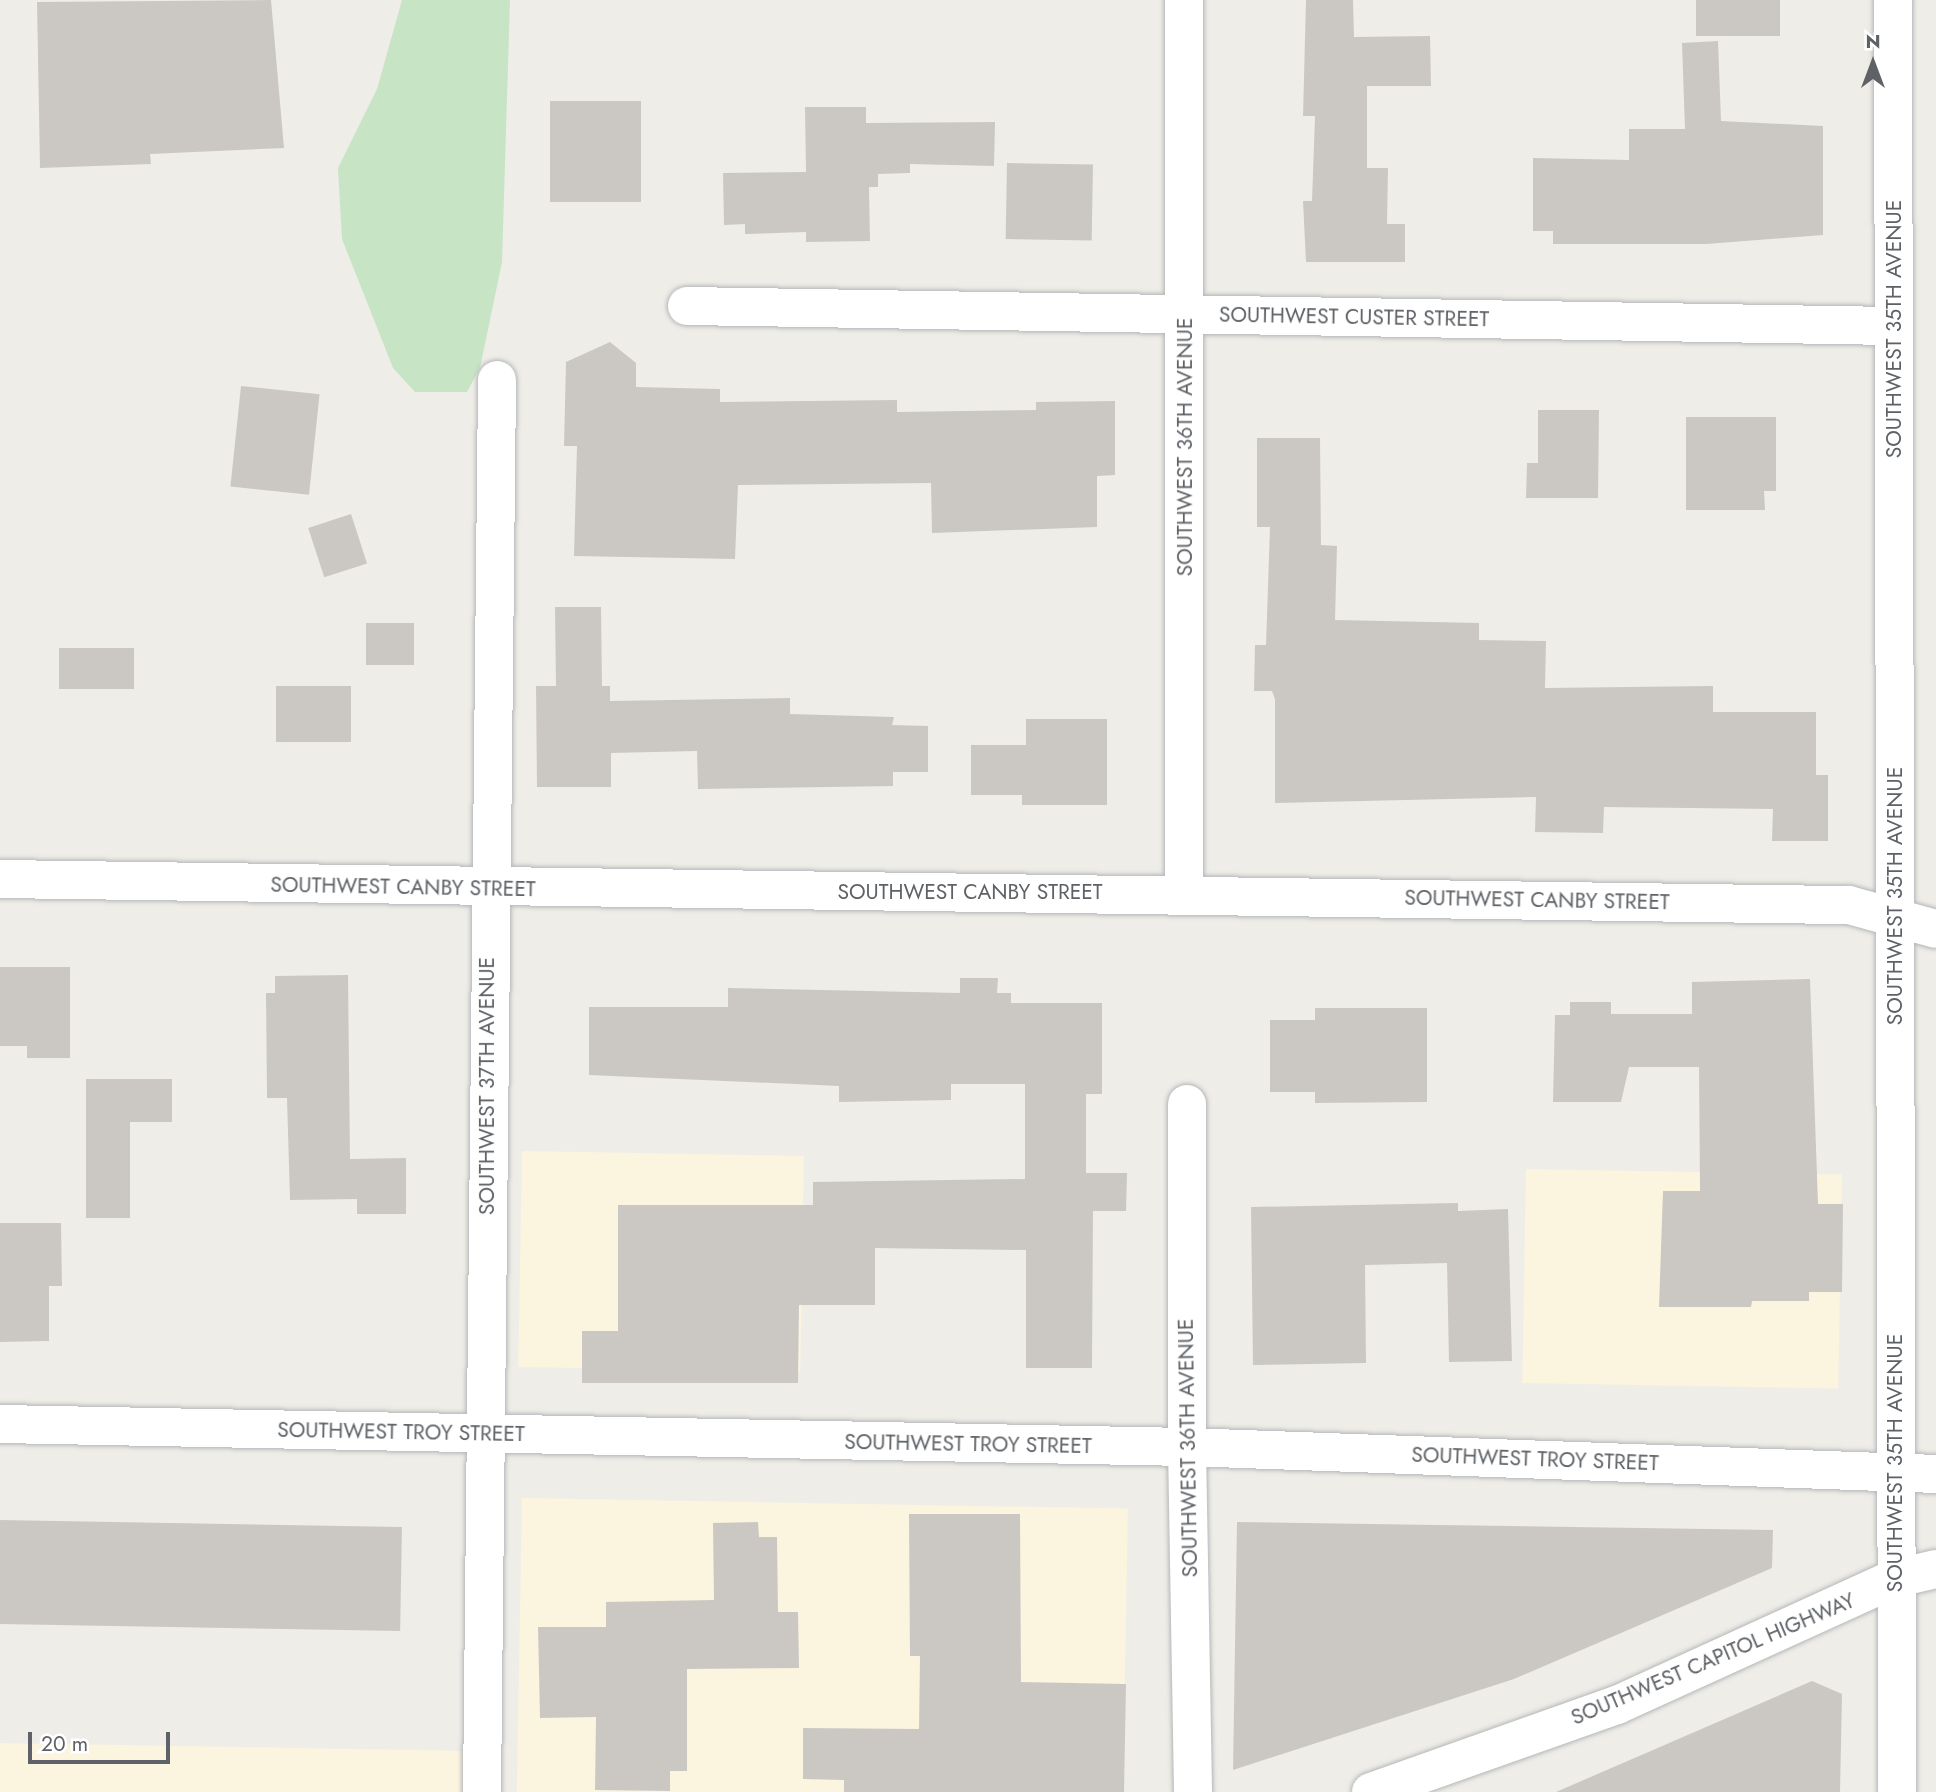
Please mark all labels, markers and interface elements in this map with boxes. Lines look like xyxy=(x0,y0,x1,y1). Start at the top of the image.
north arrow xyxy=(1838,28,1908,98)
text: N xyxy=(1865,28,1881,55)
street label: SOUTHWEST 35TH AVENUE xyxy=(1881,200,1907,458)
street label: SOUTHWEST CUSTER STREET xyxy=(1219,302,1489,332)
street label: SOUTHWEST 36TH AVENUE xyxy=(1172,318,1198,576)
street label: SOUTHWEST 35TH AVENUE xyxy=(1882,767,1908,1025)
street label: SOUTHWEST CANBY STREET xyxy=(270,872,536,902)
street label: SOUTHWEST CANBY STREET xyxy=(837,879,1103,905)
street label: SOUTHWEST CANBY STREET xyxy=(1404,885,1670,915)
street label: SOUTHWEST 37TH AVENUE xyxy=(474,957,500,1215)
street label: SOUTHWEST 36TH AVENUE xyxy=(1173,1318,1203,1578)
street label: SOUTHWEST 35TH AVENUE xyxy=(1882,1334,1908,1592)
street label: SOUTHWEST TROY STREET xyxy=(277,1417,525,1447)
street label: SOUTHWEST TROY STREET xyxy=(844,1429,1092,1459)
street label: SOUTHWEST TROY STREET xyxy=(1411,1442,1659,1476)
street label: SOUTHWEST CAPITOL HIGHWAY xyxy=(1567,1588,1859,1730)
scale bar xyxy=(32,1718,173,1762)
text: 20 m xyxy=(41,1729,88,1759)

